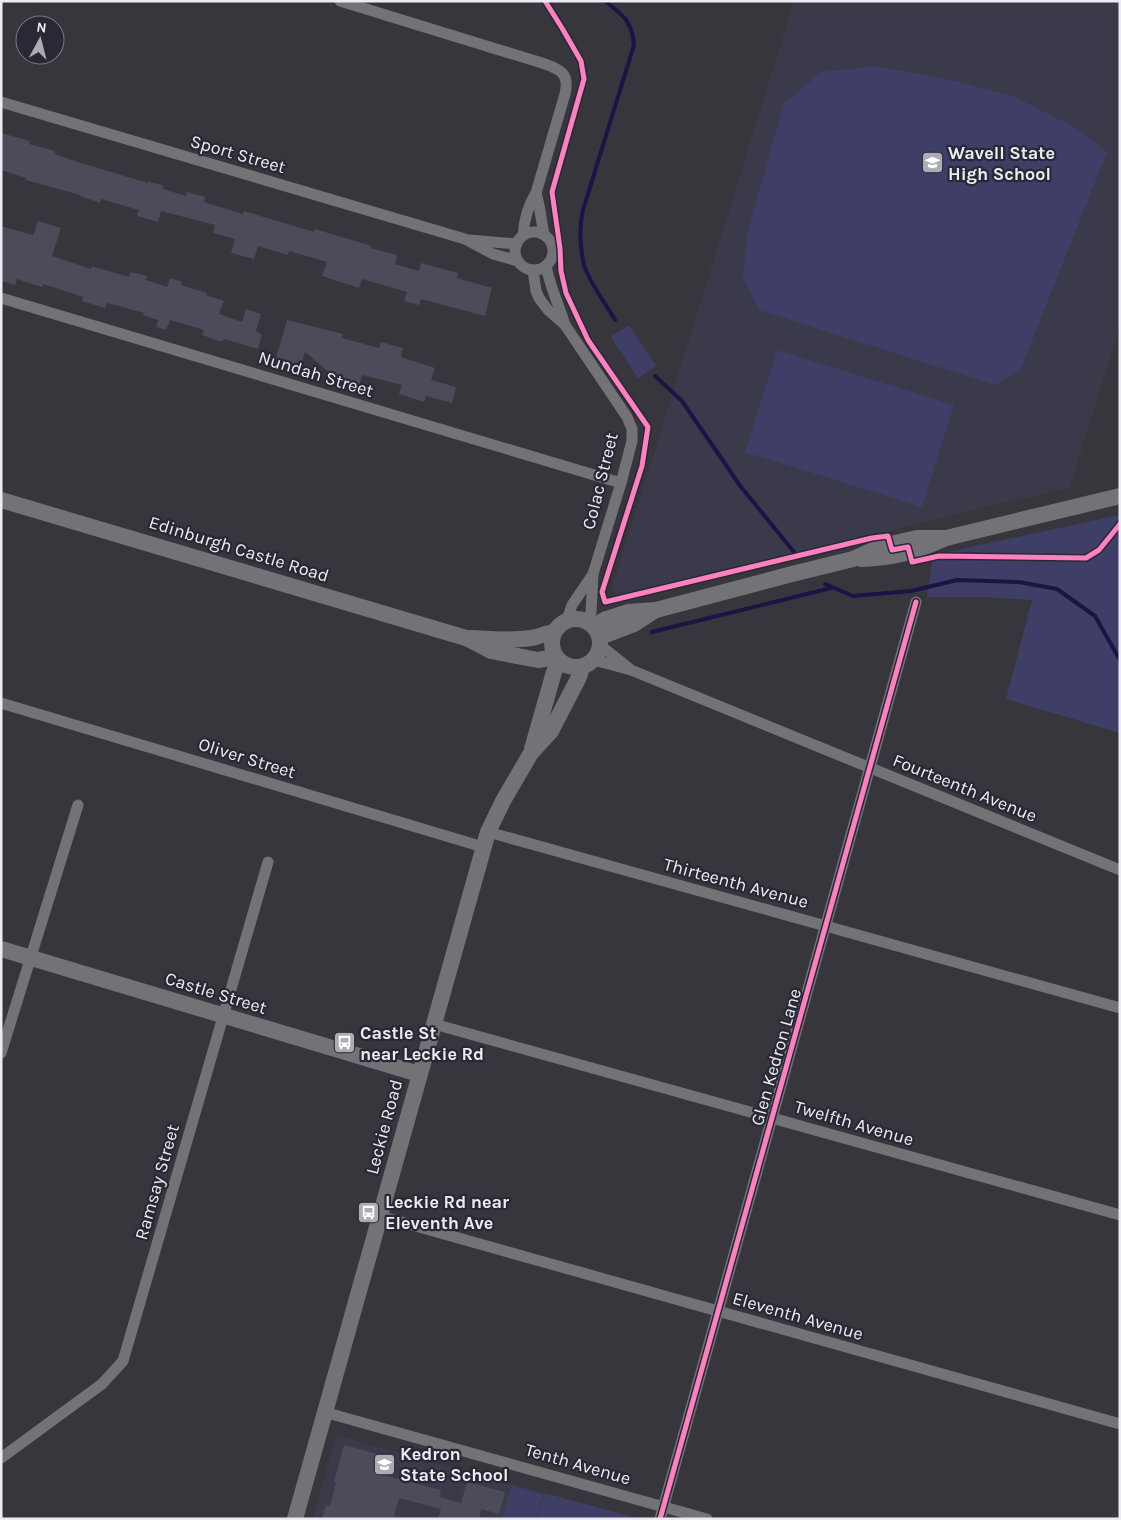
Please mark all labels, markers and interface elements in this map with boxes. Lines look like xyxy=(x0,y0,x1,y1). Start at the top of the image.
north arrow xyxy=(15,15,65,65)
text: N xyxy=(36,19,48,37)
street label: Sport Street xyxy=(188,130,288,178)
place label: Wavell State High School xyxy=(948,142,1055,185)
school or university icon: Wavell State High School xyxy=(920,151,944,175)
street label: Nundah Street xyxy=(256,346,376,402)
street label: Colac Street xyxy=(577,430,623,532)
street label: Edinburgh Castle Road xyxy=(146,511,332,587)
street label: Oliver Street xyxy=(196,733,298,783)
street label: Fourteenth Avenue xyxy=(890,749,1040,827)
street label: Thirteenth Avenue xyxy=(661,853,811,913)
street label: Castle Street xyxy=(163,967,270,1019)
street label: Glen Kedron Lane xyxy=(746,986,806,1128)
place label: Castle St near Leckie Rd xyxy=(360,1022,484,1065)
bus stop icon: Castle St near Leckie Rd xyxy=(332,1031,356,1055)
street label: Leckie Road xyxy=(361,1077,407,1177)
street label: Twelfth Avenue xyxy=(792,1095,916,1151)
street label: Ramsay Street xyxy=(130,1121,184,1242)
place label: Leckie Rd near Eleventh Ave xyxy=(385,1191,509,1234)
bus stop icon: Leckie Rd near Eleventh Ave xyxy=(357,1200,381,1224)
street label: Eleventh Avenue xyxy=(730,1287,866,1345)
street label: Tenth Avenue xyxy=(523,1438,633,1490)
place label: Kedron State School xyxy=(400,1443,508,1486)
school or university icon: Kedron State School xyxy=(372,1452,396,1476)

